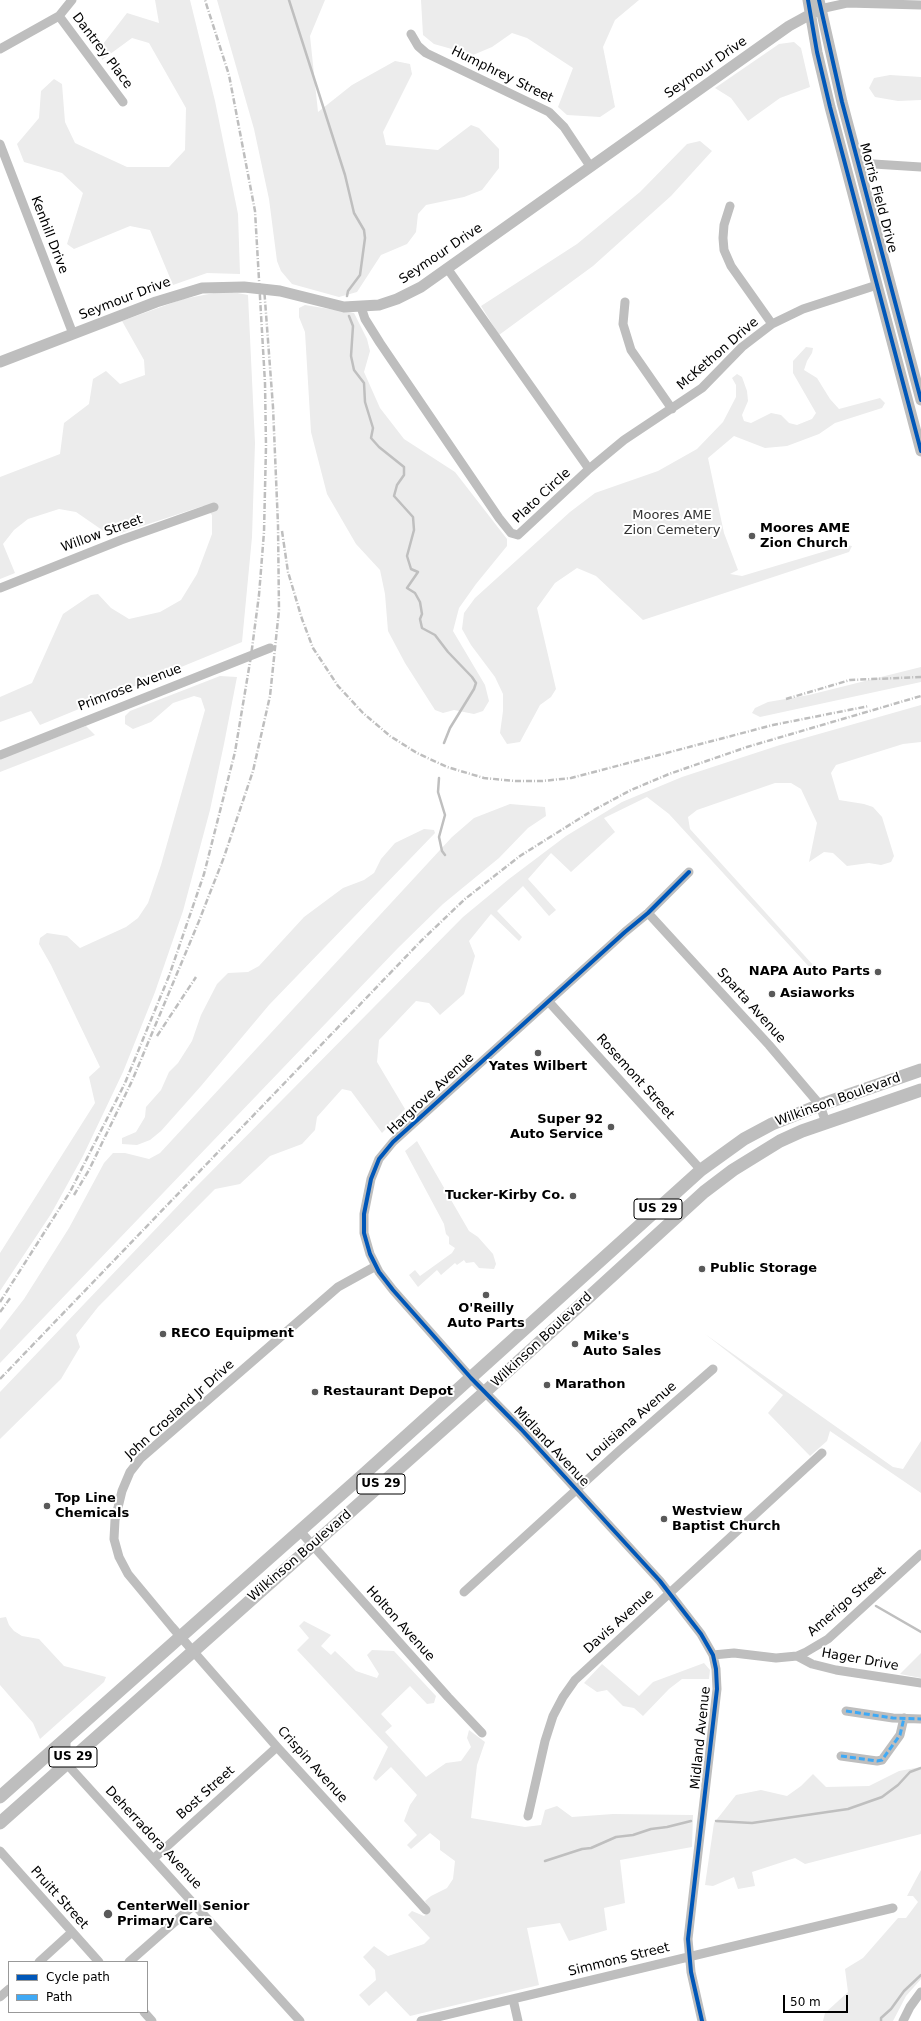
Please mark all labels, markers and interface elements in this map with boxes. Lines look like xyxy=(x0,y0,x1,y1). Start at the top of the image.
street label: Dantrey Place xyxy=(68,10,136,92)
street label: Seymour Drive xyxy=(662,34,750,102)
street label: Humphrey Street xyxy=(448,44,556,106)
street label: Morris Field Drive xyxy=(856,141,900,255)
street label: Kenhill Drive xyxy=(27,194,71,276)
street label: Seymour Drive xyxy=(396,220,486,288)
street label: Seymour Drive xyxy=(77,274,173,324)
street label: McKethon Drive xyxy=(674,314,762,394)
street label: Plato Circle xyxy=(510,465,574,527)
park label: Moores AME Zion Cemetery xyxy=(624,508,720,539)
street label: Willow Street xyxy=(59,512,145,556)
place label: Moores AME Zion Church xyxy=(760,521,850,552)
marker: Moores AME Zion Church xyxy=(747,531,757,541)
street label: Primrose Avenue xyxy=(76,661,184,715)
place label: NAPA Auto Parts xyxy=(749,964,870,980)
street label: Sparta Avenue xyxy=(713,965,789,1047)
marker: NAPA Auto Parts xyxy=(873,967,883,977)
place label: Asiaworks xyxy=(780,986,855,1002)
marker: Asiaworks xyxy=(767,989,777,999)
street label: Rosemont Street xyxy=(593,1031,677,1123)
marker: Yates Wilbert xyxy=(533,1048,543,1058)
street label: Hargrove Avenue xyxy=(385,1050,477,1138)
place label: Yates Wilbert xyxy=(489,1059,587,1075)
street label: Wilkinson Boulevard xyxy=(773,1070,903,1130)
place label: Super 92 Auto Service xyxy=(510,1112,603,1143)
marker: Super 92 Auto Service xyxy=(606,1122,616,1132)
place label: Tucker-Kirby Co. xyxy=(445,1188,565,1204)
marker: Tucker-Kirby Co. xyxy=(568,1191,578,1201)
road number: US 29 xyxy=(634,1199,682,1219)
place label: Public Storage xyxy=(710,1261,817,1277)
marker: Public Storage xyxy=(697,1264,707,1274)
street label: Wilkinson Boulevard xyxy=(488,1289,596,1391)
marker: O'Reilly Auto Parts xyxy=(481,1290,491,1300)
place label: O'Reilly Auto Parts xyxy=(447,1301,525,1332)
place label: RECO Equipment xyxy=(171,1326,294,1342)
marker: RECO Equipment xyxy=(158,1329,168,1339)
place label: Mike's Auto Sales xyxy=(583,1329,661,1360)
marker: Mike's Auto Sales xyxy=(570,1339,580,1349)
street label: John Crosland Jr Drive xyxy=(122,1357,238,1463)
place label: Marathon xyxy=(555,1377,626,1393)
street label: Louisiana Avenue xyxy=(584,1379,680,1465)
marker: Marathon xyxy=(542,1380,552,1390)
place label: Restaurant Depot xyxy=(323,1384,453,1400)
marker: Restaurant Depot xyxy=(310,1387,320,1397)
street label: Midland Avenue xyxy=(510,1404,592,1490)
road number: US 29 xyxy=(357,1474,405,1494)
place label: Top Line Chemicals xyxy=(55,1491,129,1522)
marker: Top Line Chemicals xyxy=(42,1501,52,1511)
place label: Westview Baptist Church xyxy=(672,1504,781,1535)
street label: Wilkinson Boulevard xyxy=(245,1507,355,1605)
marker: Westview Baptist Church xyxy=(659,1514,669,1524)
street label: Amerigo Street xyxy=(805,1564,889,1640)
street label: Holton Avenue xyxy=(362,1583,438,1665)
street label: Davis Avenue xyxy=(581,1587,657,1657)
street label: Hager Drive xyxy=(820,1646,900,1674)
street label: Midland Avenue xyxy=(688,1686,714,1790)
street label: Crispin Avenue xyxy=(274,1724,350,1806)
road number: US 29 xyxy=(49,1747,97,1767)
street label: Bost Street xyxy=(174,1763,238,1823)
street label: Deherradora Avenue xyxy=(101,1783,205,1893)
street label: Pruitt Street xyxy=(27,1864,91,1932)
place label: CenterWell Senior Primary Care xyxy=(117,1899,249,1930)
marker: CenterWell Senior Primary Care xyxy=(102,1908,114,1920)
street label: Simmons Street xyxy=(567,1940,671,1980)
legend xyxy=(8,1961,148,2013)
text: Cycle path xyxy=(46,1970,110,1984)
scale bar xyxy=(785,1987,850,2013)
text: Path xyxy=(46,1990,72,2004)
text: 50 m xyxy=(790,1995,821,2009)

